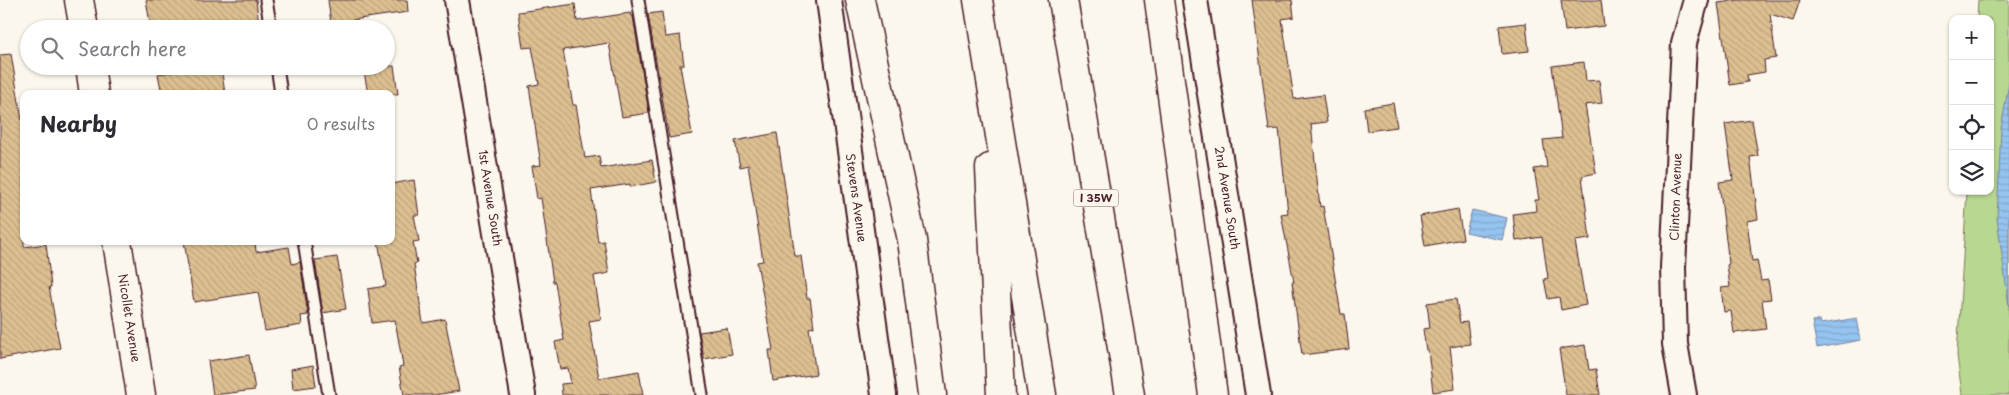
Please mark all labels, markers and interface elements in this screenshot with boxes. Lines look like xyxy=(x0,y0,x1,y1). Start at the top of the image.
map controls xyxy=(1949,15,1994,195)
button: + xyxy=(1949,15,1994,60)
search box xyxy=(20,20,395,75)
icon: search xyxy=(38,34,66,62)
text: Search here xyxy=(78,34,187,62)
button: − xyxy=(1949,60,1994,105)
button: locate xyxy=(1949,105,1994,150)
text: Nearby xyxy=(40,107,117,139)
text: 0 results xyxy=(307,111,375,135)
street label: 2nd Avenue South xyxy=(1211,145,1245,251)
street label: 1st Avenue South xyxy=(474,148,507,247)
button: layers xyxy=(1949,150,1994,195)
street label: Stevens Avenue xyxy=(842,152,872,244)
street label: Clinton Avenue xyxy=(1664,152,1686,241)
road number: I 35W xyxy=(1074,190,1118,207)
street label: Nicollet Avenue xyxy=(114,272,146,364)

